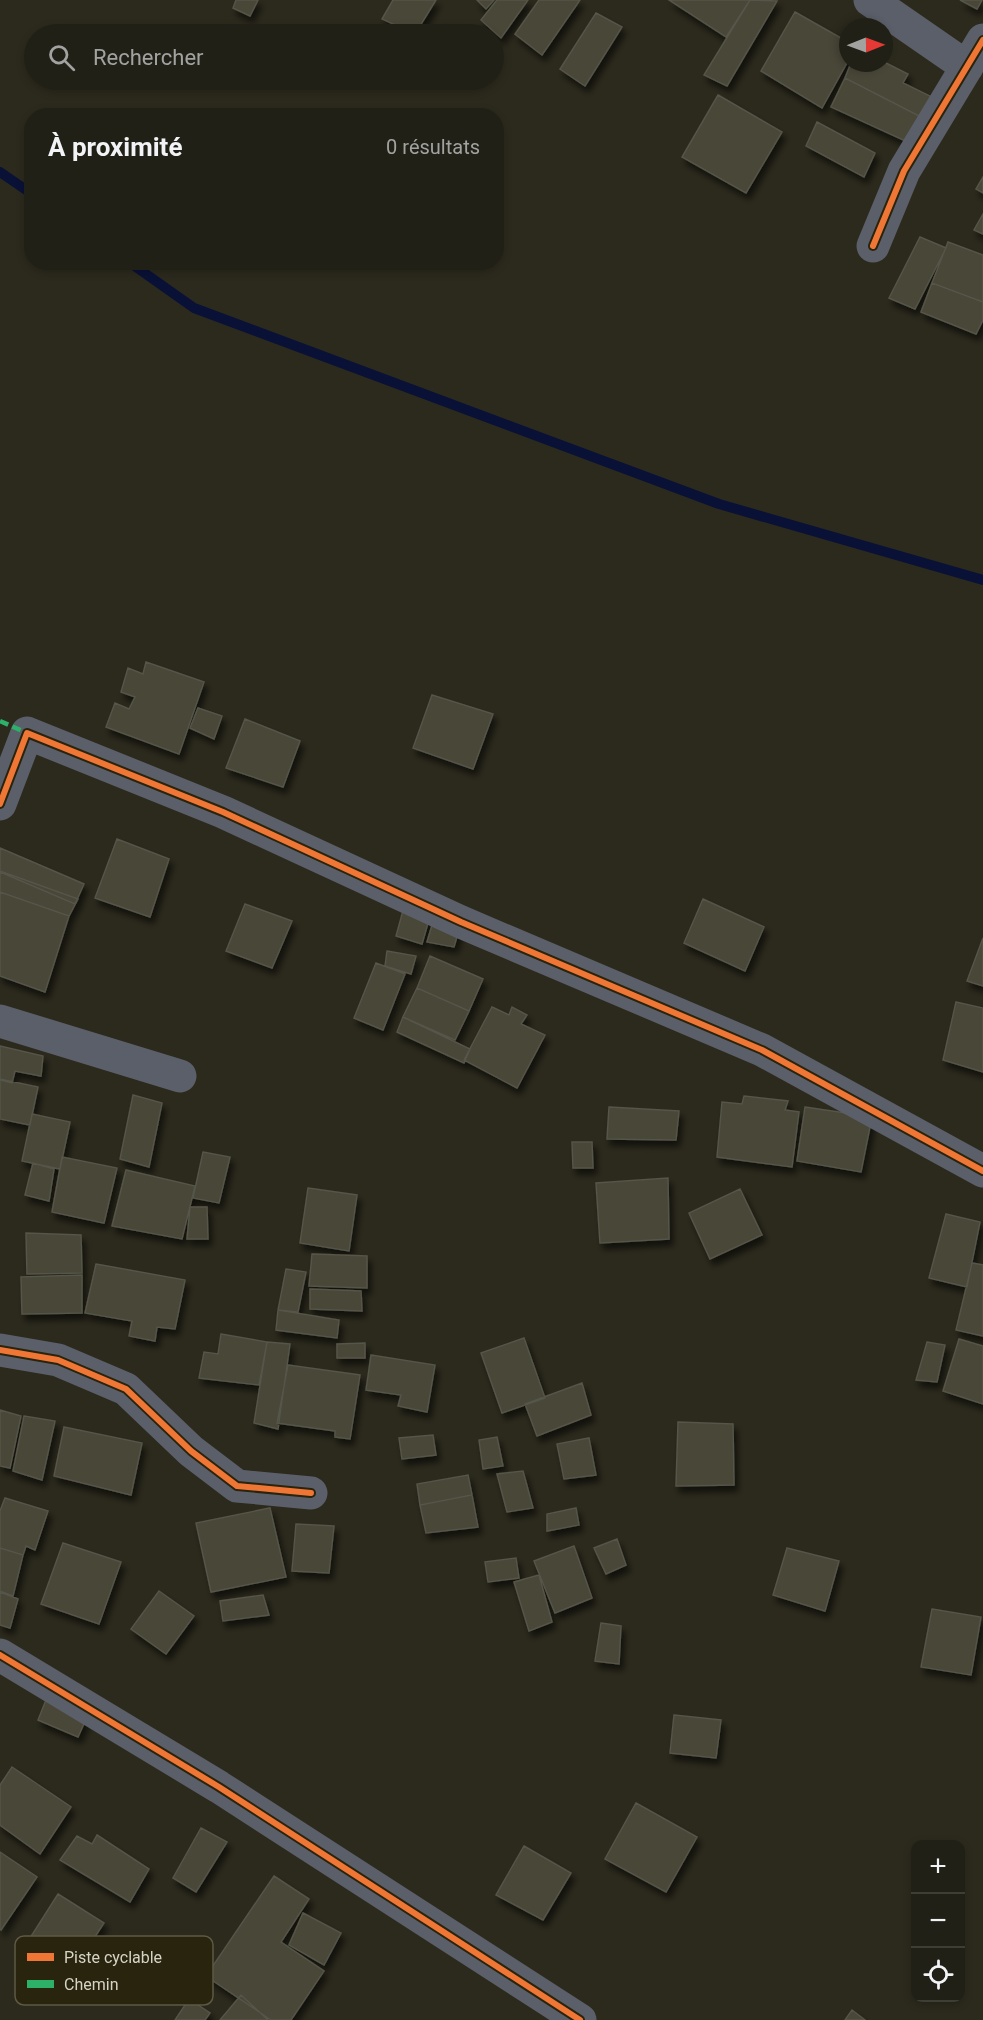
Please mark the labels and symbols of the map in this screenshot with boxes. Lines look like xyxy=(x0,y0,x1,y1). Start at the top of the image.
north arrow xyxy=(839,18,893,72)
legend xyxy=(15,1936,213,2005)
text: Piste cyclable xyxy=(64,1948,162,1967)
text: Chemin xyxy=(64,1975,118,1994)

